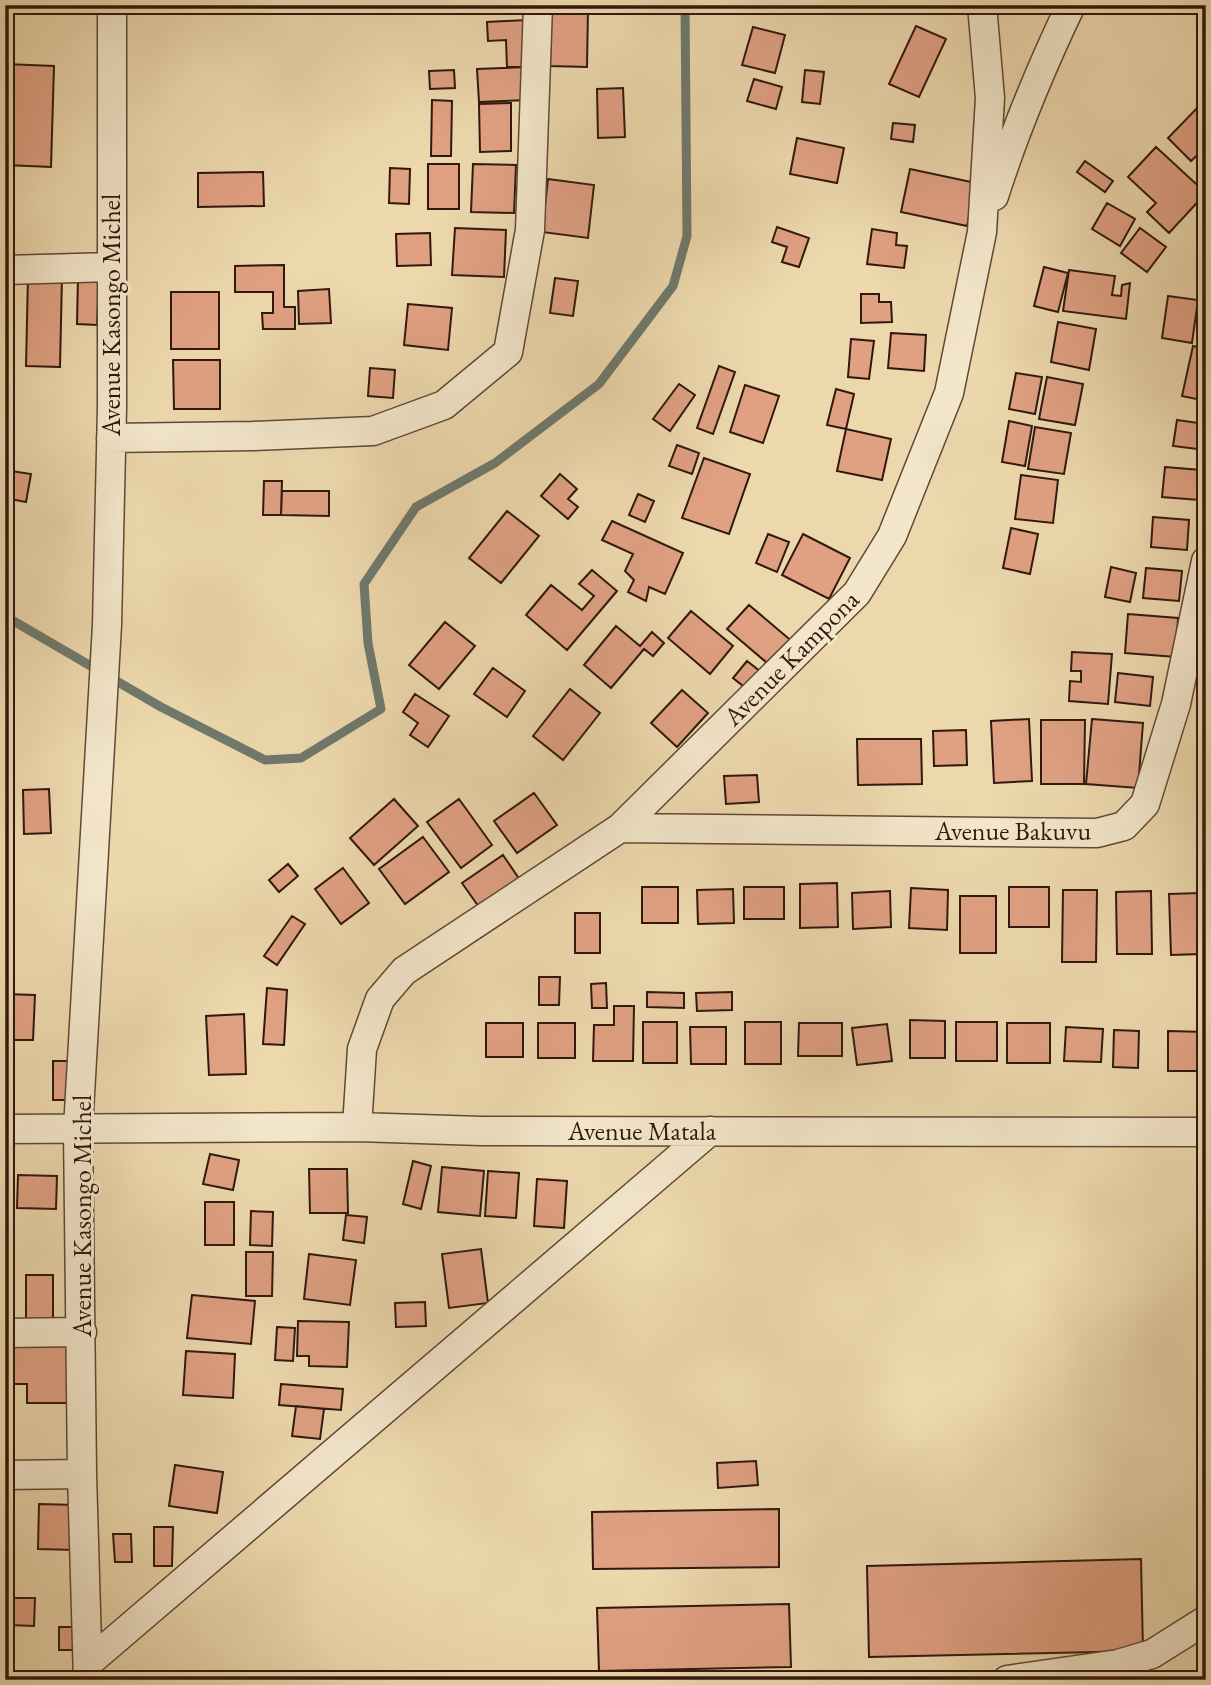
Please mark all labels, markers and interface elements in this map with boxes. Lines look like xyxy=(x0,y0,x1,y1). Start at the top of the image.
street label: Avenue Kasongo Michel xyxy=(94,194,128,437)
street label: Avenue Kampona xyxy=(715,582,867,734)
street label: Avenue Bakuvu xyxy=(934,814,1092,848)
street label: Avenue Kasongo Michel xyxy=(65,1095,99,1338)
street label: Avenue Matala xyxy=(567,1114,717,1148)

